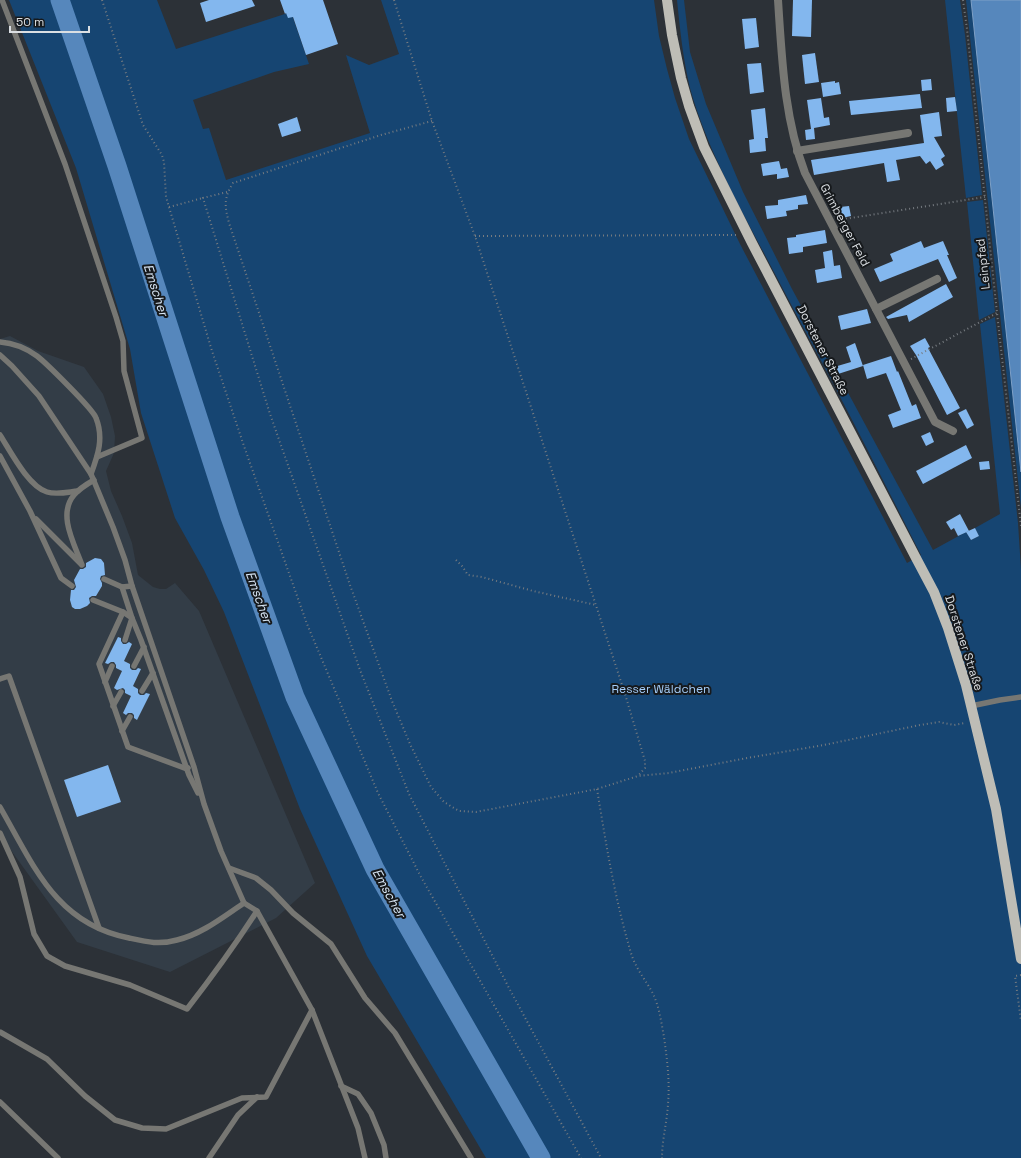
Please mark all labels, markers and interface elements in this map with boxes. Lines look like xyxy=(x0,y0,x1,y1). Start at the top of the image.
scale bar xyxy=(10,8,89,34)
text: 50 m xyxy=(16,14,44,30)
street label: Grimberger Feld xyxy=(816,181,874,269)
street label: Leinpfad xyxy=(972,238,994,290)
water label: Emscher xyxy=(140,262,173,320)
street label: Dorstener Straße xyxy=(793,302,853,398)
water label: Emscher xyxy=(242,569,277,627)
street label: Dorstener Straße xyxy=(941,593,987,693)
park label: Resser Wäldchen xyxy=(612,681,710,697)
water label: Emscher xyxy=(369,865,410,922)

